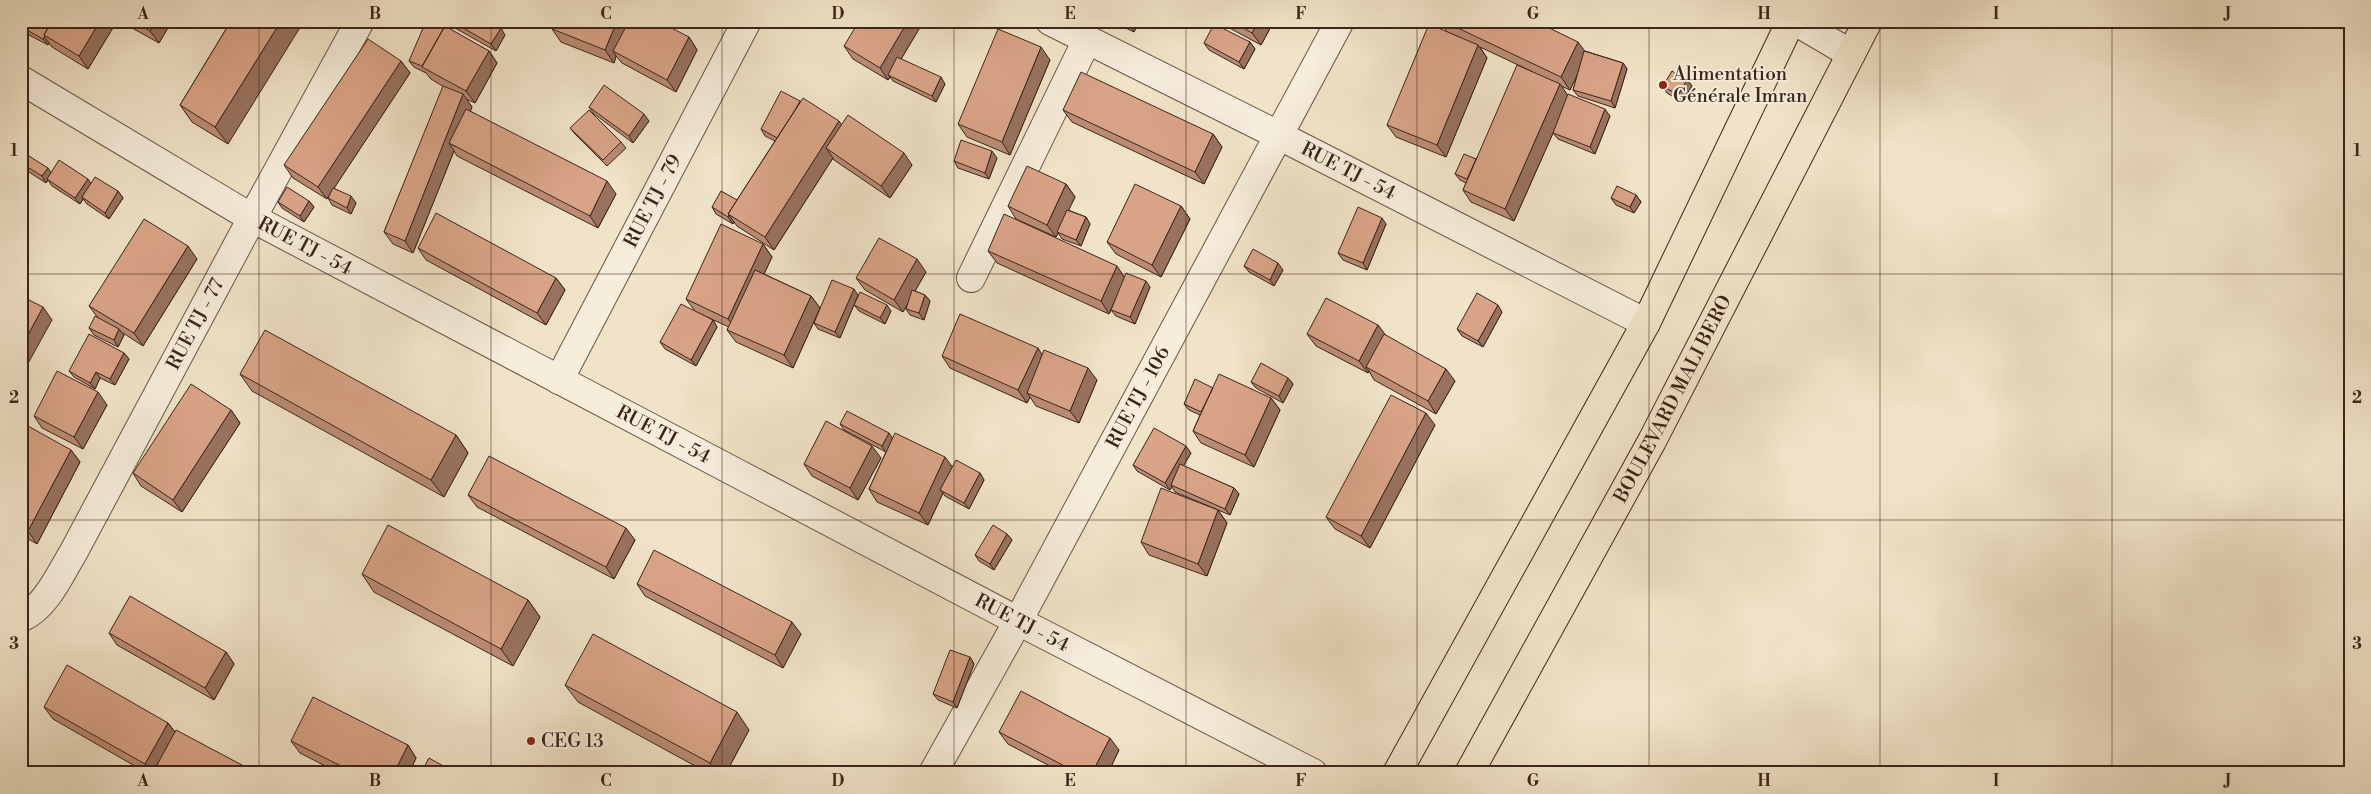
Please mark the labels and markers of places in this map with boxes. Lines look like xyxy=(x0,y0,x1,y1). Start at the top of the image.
place label: Alimentation Générale Imran xyxy=(1672,62,1807,108)
marker: Alimentation Générale Imran xyxy=(1657,79,1669,91)
place label: CEG 13 xyxy=(541,729,604,753)
marker: CEG 13 xyxy=(525,735,537,747)

